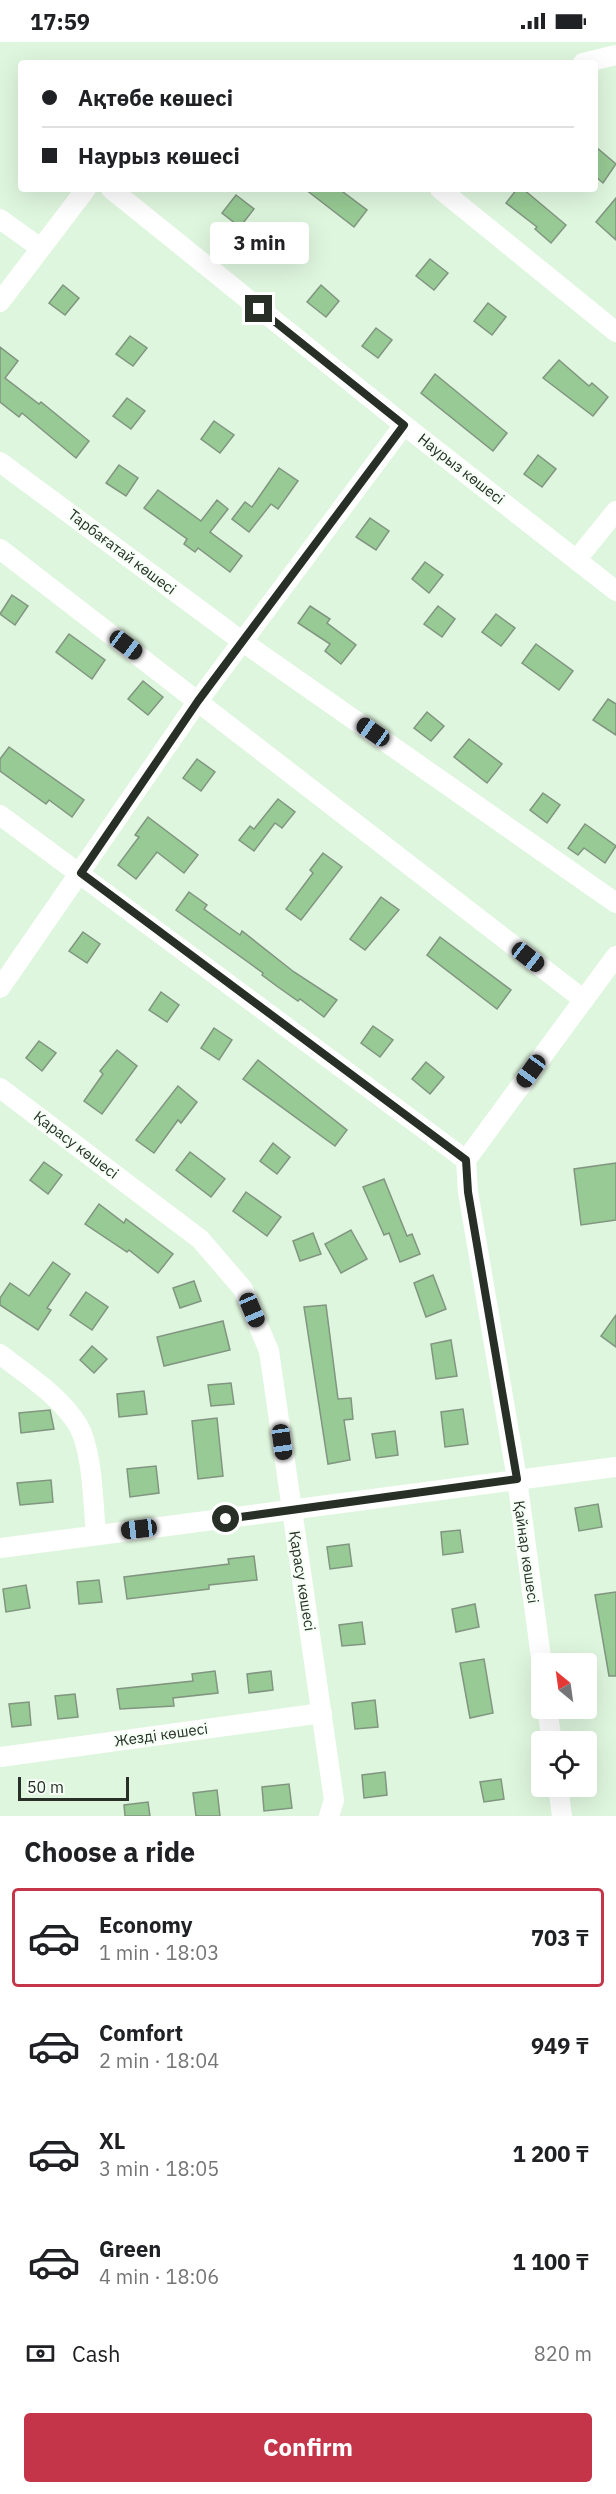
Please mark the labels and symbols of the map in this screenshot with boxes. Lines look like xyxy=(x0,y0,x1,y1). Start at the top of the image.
callout: 3 min xyxy=(210,222,308,264)
route end xyxy=(245,295,272,322)
street label: Наурыз көшесі xyxy=(414,429,508,508)
street label: Тарбағатай көшесі xyxy=(65,505,180,598)
car xyxy=(106,627,146,663)
car xyxy=(353,714,393,750)
car xyxy=(508,939,548,975)
car xyxy=(513,1051,549,1091)
street label: Қарасу көшесі xyxy=(30,1107,122,1183)
car xyxy=(237,1290,267,1330)
car xyxy=(271,1423,293,1461)
street label: Қайнар көшесі xyxy=(510,1499,543,1605)
route start xyxy=(212,1505,239,1532)
car xyxy=(120,1518,158,1540)
street label: Қарасу көшесі xyxy=(285,1529,320,1632)
north arrow xyxy=(531,1653,597,1719)
street label: Жезді көшесі xyxy=(113,1719,209,1750)
scale bar xyxy=(18,1774,129,1802)

